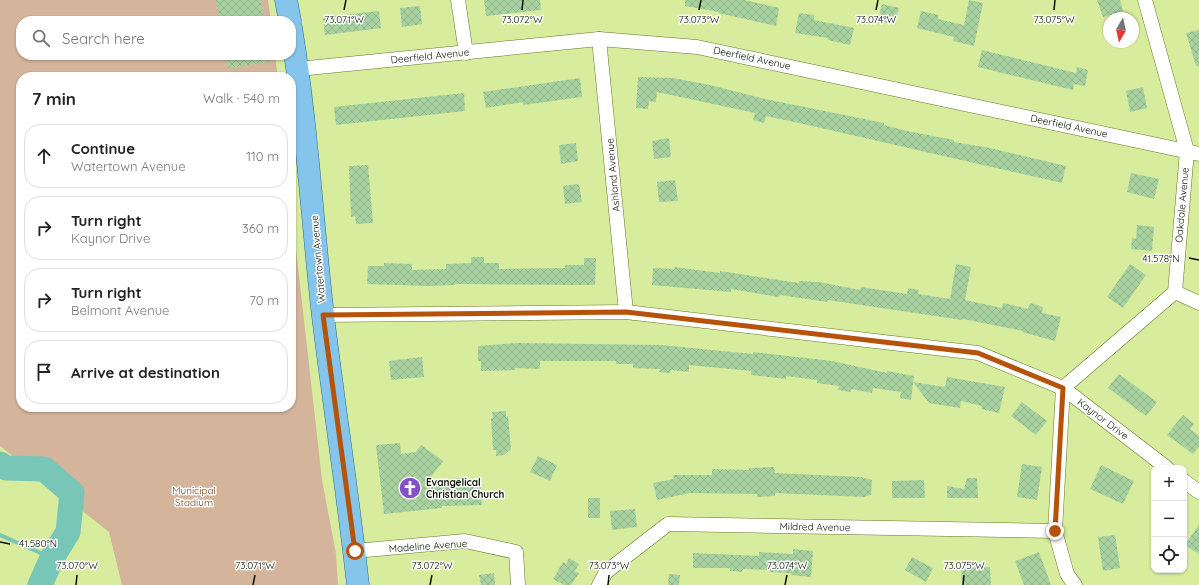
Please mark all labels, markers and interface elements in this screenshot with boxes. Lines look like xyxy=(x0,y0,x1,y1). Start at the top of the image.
north arrow xyxy=(1103,12,1139,48)
text: 73.071°W xyxy=(324,13,364,26)
text: 73.072°W xyxy=(501,13,543,26)
text: 73.073°W xyxy=(679,13,720,26)
text: 73.074°W xyxy=(856,13,897,26)
text: 73.075°W xyxy=(1033,13,1075,26)
search box xyxy=(16,16,296,60)
icon: search xyxy=(30,27,52,49)
text: Search here xyxy=(62,29,145,48)
street label: Deerfield Avenue xyxy=(712,43,792,73)
street label: Deerfield Avenue xyxy=(390,45,470,67)
text: 7 min xyxy=(32,88,76,109)
text: Walk · 540 m xyxy=(203,90,280,106)
street label: Deerfield Avenue xyxy=(1029,111,1109,141)
street label: Ashland Avenue xyxy=(603,137,623,212)
text: Continue xyxy=(71,139,135,158)
icon: ahead xyxy=(33,145,55,167)
text: 110 m xyxy=(246,148,279,164)
text: Watertown Avenue xyxy=(71,158,186,174)
street label: Oakdale Avenue xyxy=(1172,166,1192,243)
text: Turn right xyxy=(71,211,142,230)
street label: Watertown Avenue xyxy=(308,214,328,303)
icon: right xyxy=(33,217,55,239)
text: 360 m xyxy=(242,220,279,236)
text: Kaynor Drive xyxy=(71,230,150,246)
text: 41.578°N xyxy=(1142,252,1180,265)
text: Turn right xyxy=(71,283,142,302)
icon: right xyxy=(33,289,55,311)
text: 70 m xyxy=(249,292,279,308)
text: Belmont Avenue xyxy=(71,302,169,318)
icon: arrive xyxy=(33,361,55,383)
text: Arrive at destination xyxy=(71,363,220,382)
street label: Kaynor Drive xyxy=(1075,395,1132,443)
map controls xyxy=(1151,465,1187,573)
button: + xyxy=(1151,465,1187,501)
church icon: Evangelical Christian Church xyxy=(397,475,423,501)
place label: Evangelical Christian Church xyxy=(426,476,504,501)
park label: Municipal Stadium xyxy=(172,484,216,509)
button: − xyxy=(1151,501,1187,537)
street label: Mildred Avenue xyxy=(779,520,851,534)
route end xyxy=(1046,522,1064,540)
text: 41.580°N xyxy=(19,537,57,550)
street label: Madeline Avenue xyxy=(388,537,468,555)
button: locate xyxy=(1151,537,1187,573)
route start xyxy=(346,542,364,560)
text: 73.070°W xyxy=(56,559,98,572)
text: 73.071°W xyxy=(235,559,275,572)
text: 73.072°W xyxy=(411,559,453,572)
text: 73.073°W xyxy=(589,559,630,572)
text: 73.074°W xyxy=(767,559,808,572)
text: 73.075°W xyxy=(943,559,985,572)

